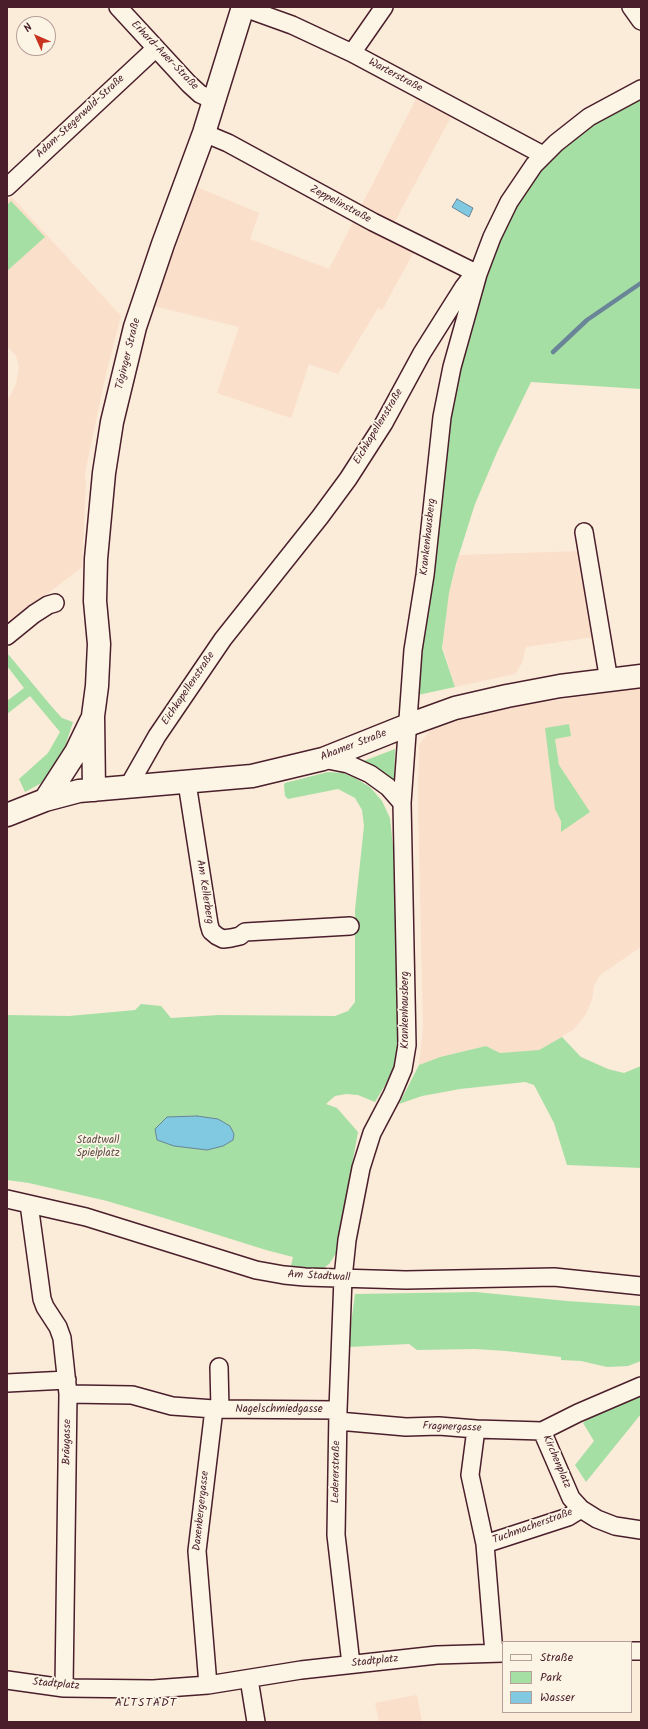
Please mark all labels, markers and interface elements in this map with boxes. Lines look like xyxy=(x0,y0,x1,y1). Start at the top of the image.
north arrow xyxy=(16,16,56,56)
text: N xyxy=(19,19,37,37)
street label: Erhard-Auer-Straße xyxy=(128,19,200,93)
street label: Warterstraße xyxy=(366,56,424,96)
street label: Adam-Stegerwald-Straße xyxy=(34,73,128,161)
street label: Zeppelinstraße xyxy=(307,183,373,227)
street label: Töginger Straße xyxy=(114,317,144,391)
street label: Eichkapellenstraße xyxy=(351,387,407,467)
street label: Krankenhausberg xyxy=(418,498,440,576)
street label: Eichkapellenstraße xyxy=(160,650,218,728)
street label: Ahamer Straße xyxy=(319,727,389,765)
street label: Am Kellerberg xyxy=(192,859,216,925)
street label: Krankenhausberg xyxy=(399,971,413,1049)
park label: Stadtwall Spielplatz xyxy=(76,1134,120,1160)
street label: Am Stadtwall xyxy=(287,1269,351,1285)
street label: Nagelschmiedgasse xyxy=(235,1403,323,1417)
street label: Bräugasse xyxy=(61,1419,75,1465)
street label: Fragnergasse xyxy=(422,1420,482,1436)
street label: Kirchenplatz xyxy=(539,1433,573,1491)
street label: Ledererstraße xyxy=(330,1441,344,1503)
street label: Daxenbergergasse xyxy=(191,1470,213,1552)
street label: Tuchmacherstraße xyxy=(491,1506,575,1548)
legend xyxy=(502,1641,632,1713)
text: Straße xyxy=(540,1648,573,1667)
street label: Stadtplatz xyxy=(351,1653,399,1671)
text: Park xyxy=(540,1668,562,1687)
street label: Stadtplatz xyxy=(32,1676,80,1694)
text: Wasser xyxy=(540,1688,575,1707)
district label: ALTSTADT xyxy=(115,1697,177,1711)

